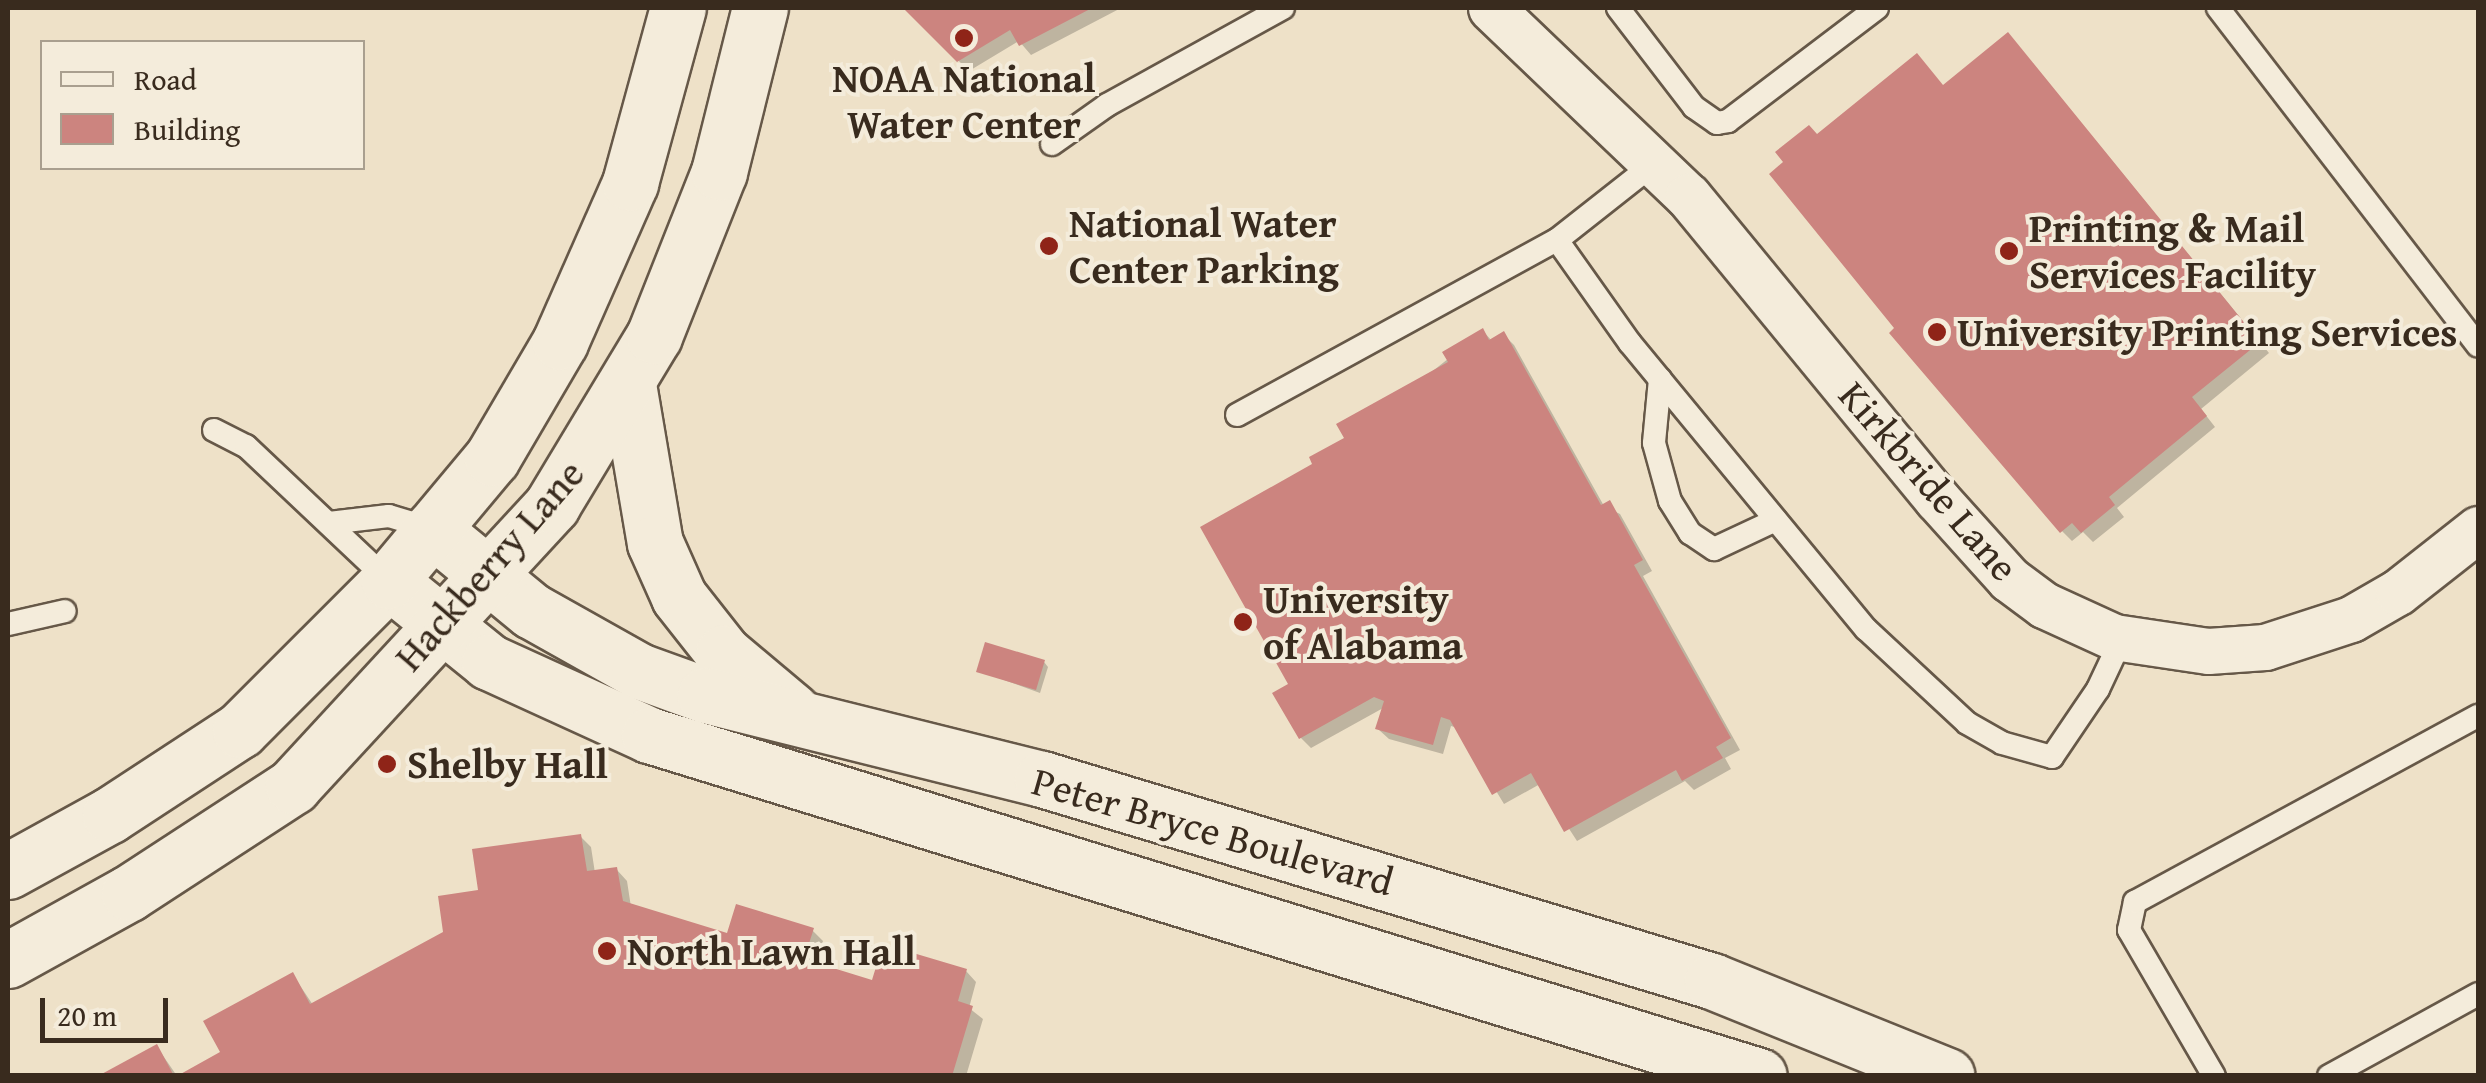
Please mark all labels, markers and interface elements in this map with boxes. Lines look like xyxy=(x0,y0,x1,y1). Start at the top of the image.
marker: NOAA National Water Center xyxy=(953,27,975,49)
legend xyxy=(40,40,365,170)
place label: NOAA National Water Center xyxy=(832,54,1096,148)
text: Road xyxy=(134,57,197,101)
text: Building xyxy=(134,107,240,151)
place label: National Water Center Parking xyxy=(1069,199,1339,293)
place label: Printing & Mail Services Facility xyxy=(2029,204,2316,298)
marker: National Water Center Parking xyxy=(1038,235,1060,257)
marker: Printing & Mail Services Facility xyxy=(1998,240,2020,262)
place label: University Printing Services xyxy=(1957,308,2458,356)
marker: University Printing Services xyxy=(1926,321,1948,343)
street label: Kirkbride Lane xyxy=(1829,371,2029,591)
street label: Hackberry Lane xyxy=(384,450,594,680)
place label: University of Alabama xyxy=(1263,575,1463,669)
marker: University of Alabama xyxy=(1232,611,1254,633)
place label: Shelby Hall xyxy=(407,740,608,788)
marker: Shelby Hall xyxy=(376,753,398,775)
street label: Peter Bryce Boulevard xyxy=(1027,757,1399,905)
place label: North Lawn Hall xyxy=(627,927,916,975)
marker: North Lawn Hall xyxy=(596,940,618,962)
scale bar xyxy=(45,978,172,1040)
text: 20 m xyxy=(57,993,117,1037)

